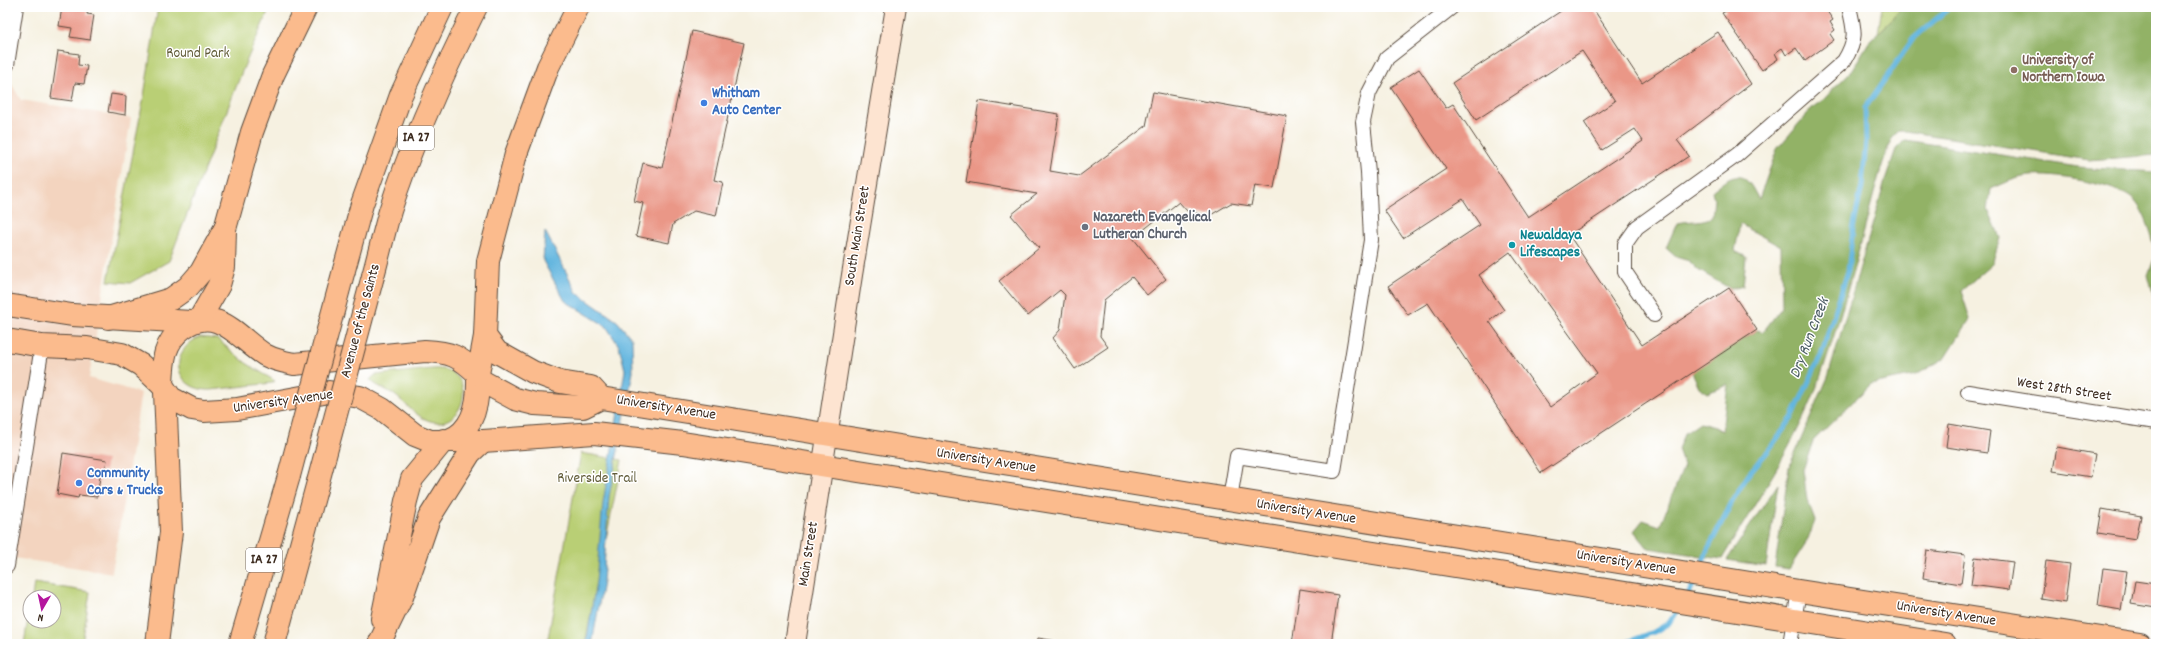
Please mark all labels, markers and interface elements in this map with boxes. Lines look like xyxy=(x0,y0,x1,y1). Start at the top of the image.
park label: Round Park xyxy=(166,43,230,65)
place label: University of Northern Iowa xyxy=(2022,50,2106,89)
marker: University of Northern Iowa xyxy=(2009,65,2019,75)
place label: Whitham Auto Center xyxy=(712,83,781,122)
marker: Whitham Auto Center xyxy=(699,98,709,108)
road number: IA 27 xyxy=(398,126,434,150)
street label: South Main Street xyxy=(839,184,877,288)
place label: Nazareth Evangelical Lutheran Church xyxy=(1093,207,1212,246)
marker: Nazareth Evangelical Lutheran Church xyxy=(1080,222,1090,232)
place label: Newaldaya Lifescapes xyxy=(1520,225,1582,264)
marker: Newaldaya Lifescapes xyxy=(1507,240,1517,250)
street label: Avenue of the Saints xyxy=(335,261,387,381)
water label: Dry Run Creek xyxy=(1784,293,1836,382)
street label: West 28th Street xyxy=(2015,372,2113,408)
street label: University Avenue xyxy=(232,384,335,420)
street label: University Avenue xyxy=(615,389,718,427)
street label: University Avenue xyxy=(935,442,1038,480)
place label: Community Cars & Trucks xyxy=(87,463,163,502)
park label: Riverside Trail xyxy=(557,468,637,490)
marker: Community Cars & Trucks xyxy=(74,478,84,488)
street label: University Avenue xyxy=(1255,493,1358,531)
street label: Main Street xyxy=(793,520,825,588)
street label: University Avenue xyxy=(1575,544,1678,582)
road number: IA 27 xyxy=(246,548,282,572)
north arrow xyxy=(22,589,62,629)
street label: University Avenue xyxy=(1895,595,1998,633)
text: N xyxy=(36,608,45,625)

